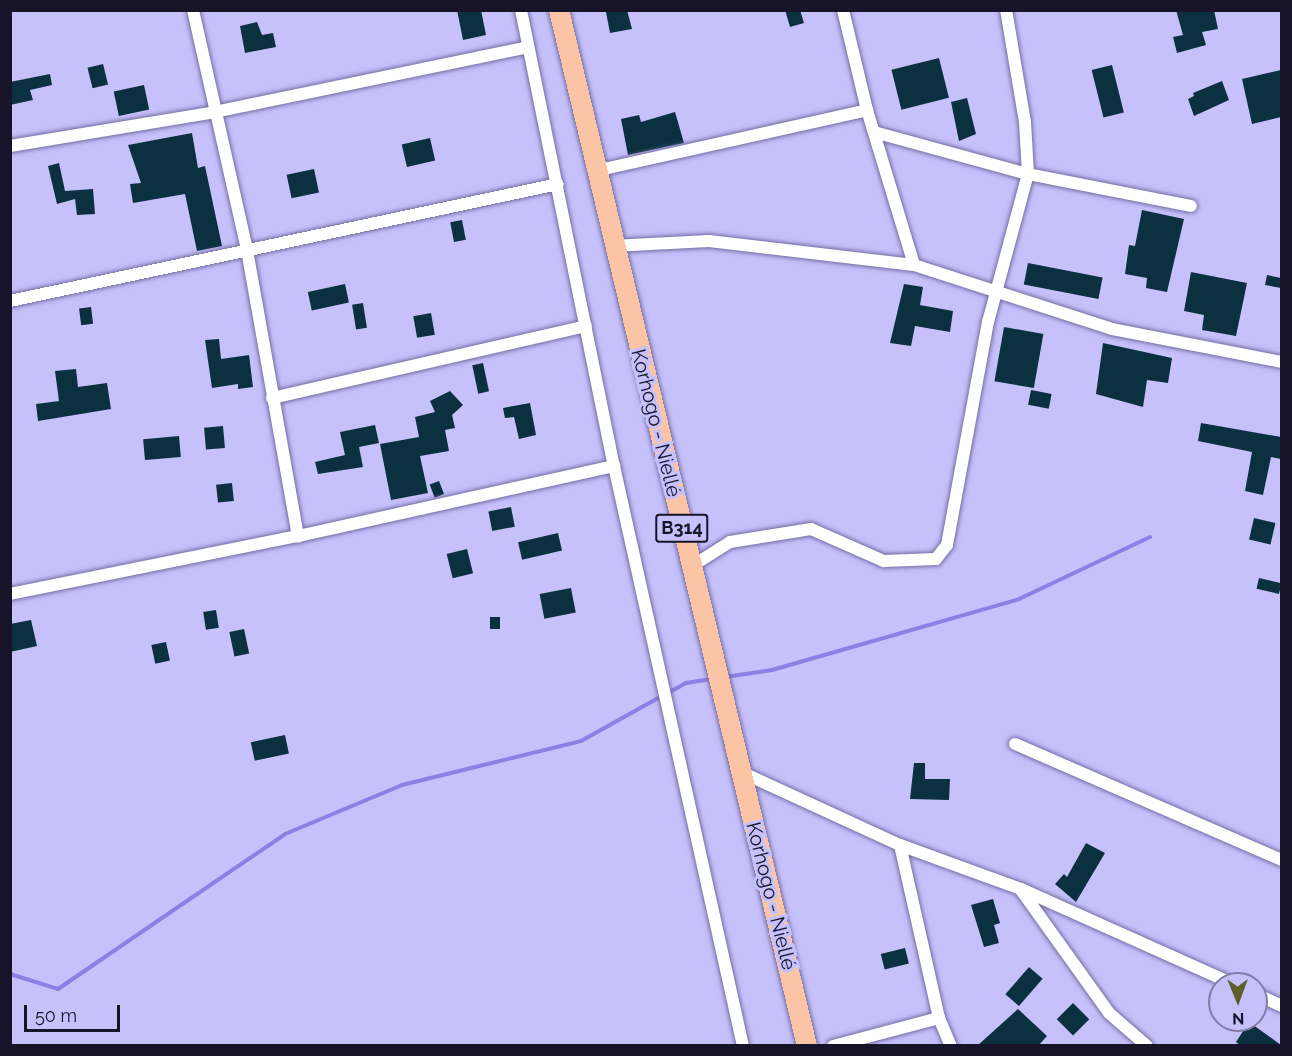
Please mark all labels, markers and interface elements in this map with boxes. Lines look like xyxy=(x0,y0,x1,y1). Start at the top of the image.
street label: Korhogo - Niellé xyxy=(626,346,686,500)
road number: B314 xyxy=(655,513,709,543)
street label: Korhogo - Niellé xyxy=(741,819,801,973)
north arrow xyxy=(1208,972,1268,1032)
scale bar xyxy=(27,993,123,1031)
text: 50 m xyxy=(35,1005,77,1026)
text: N xyxy=(1232,1009,1245,1028)

